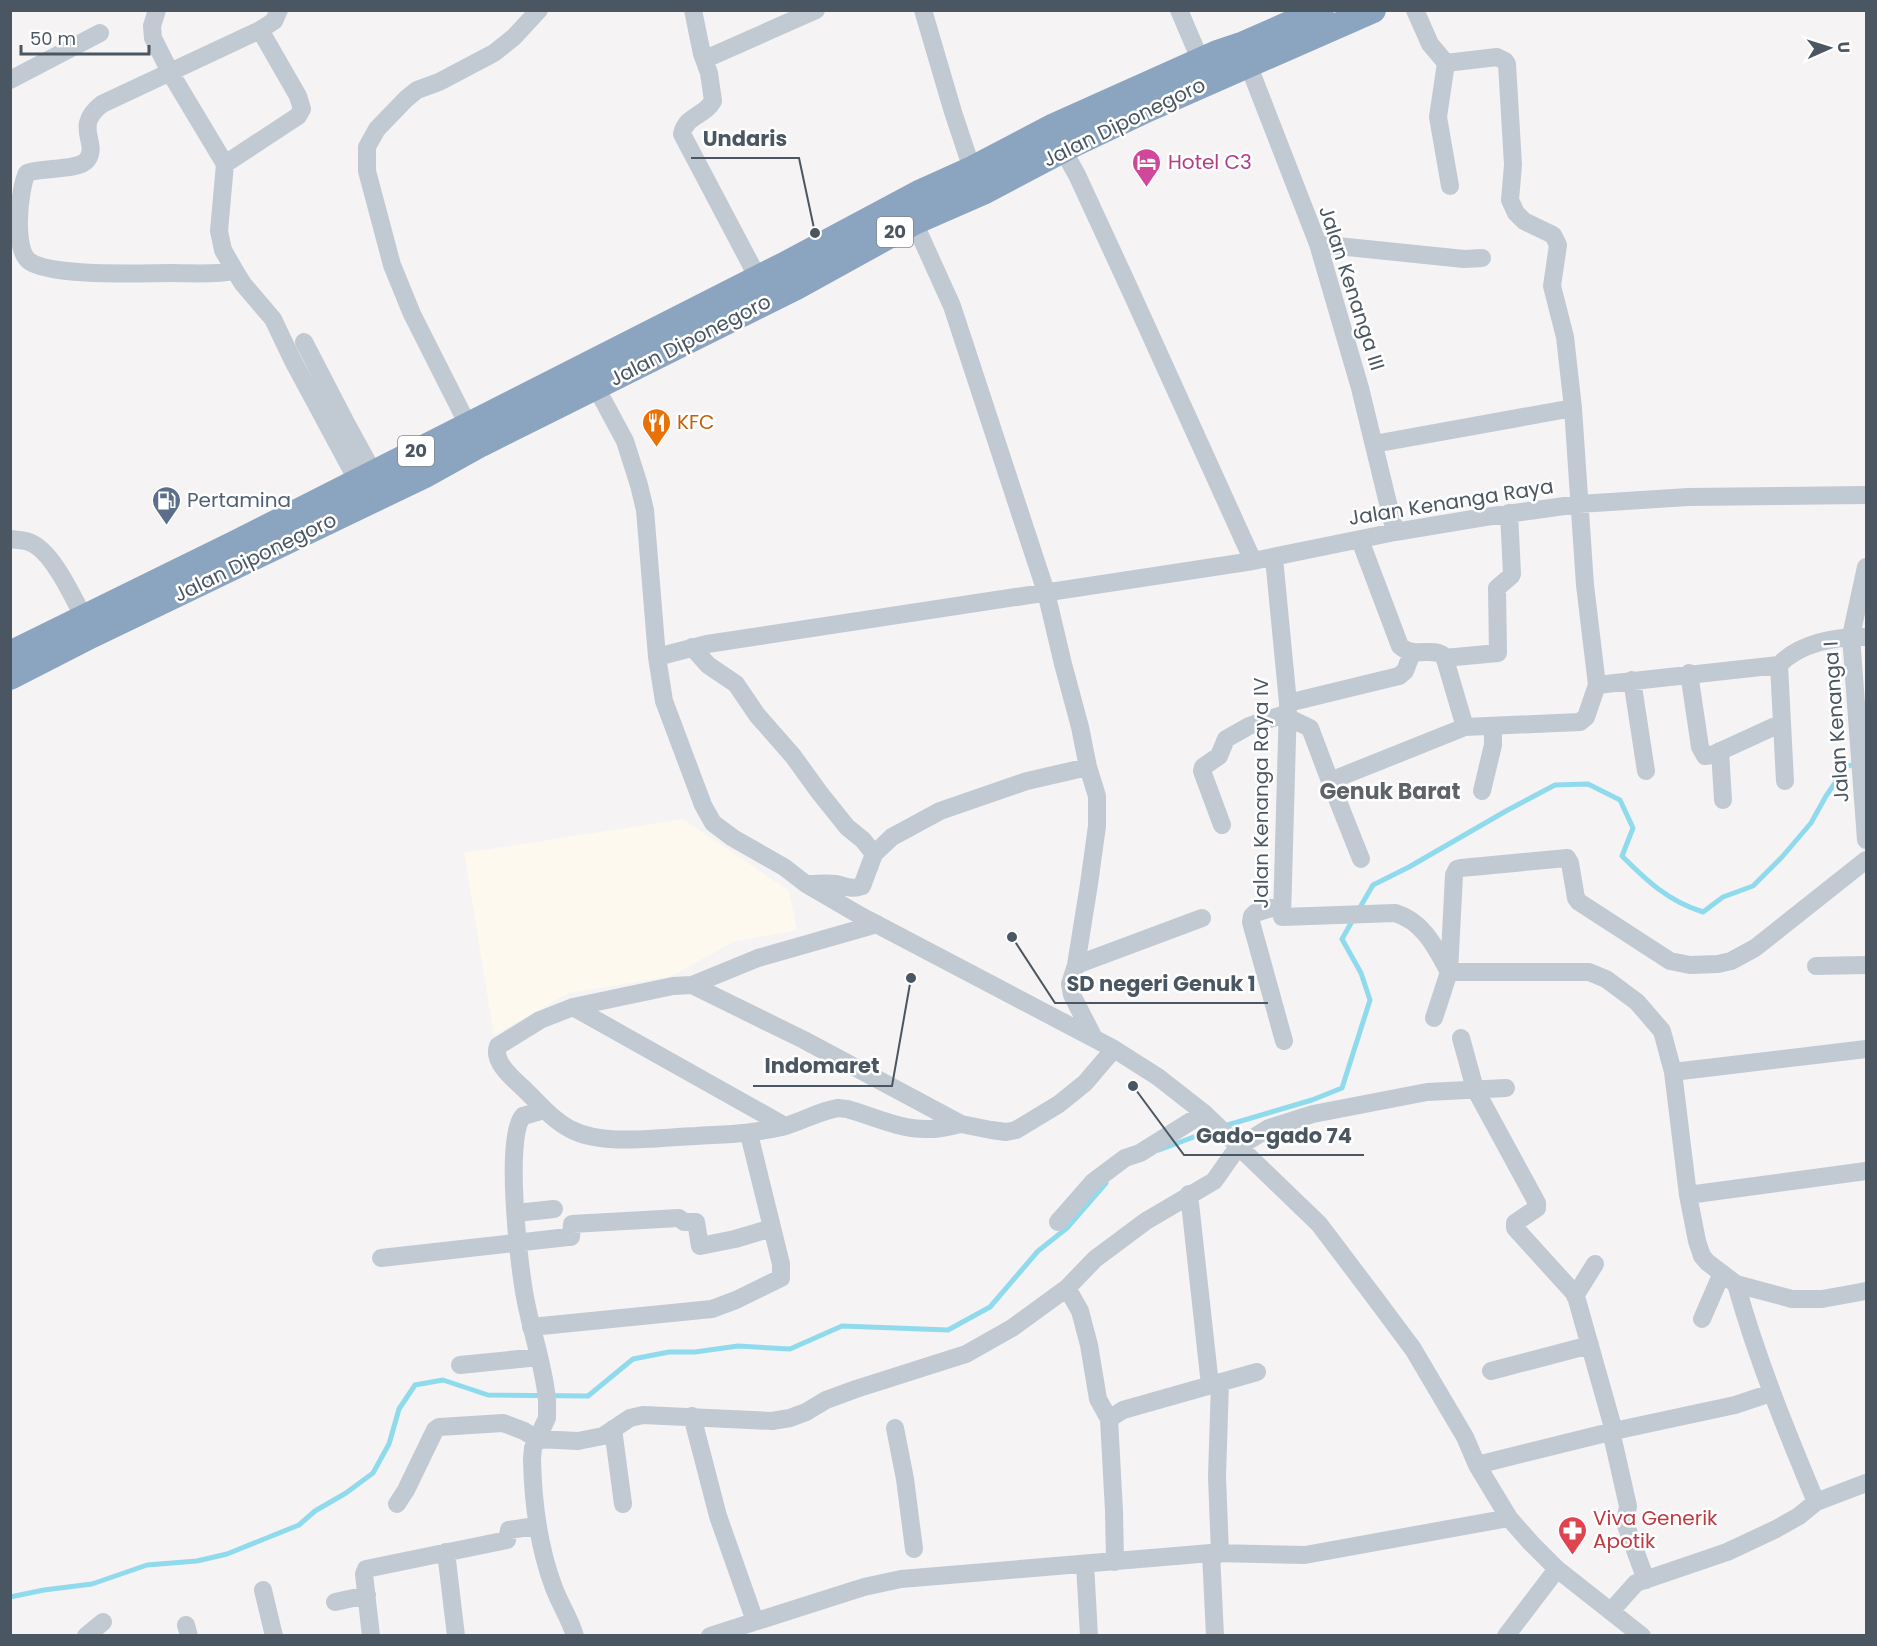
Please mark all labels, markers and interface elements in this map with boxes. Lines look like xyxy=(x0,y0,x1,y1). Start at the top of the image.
scale bar xyxy=(21,18,148,56)
north arrow xyxy=(1799,18,1859,78)
text: 50 m xyxy=(30,26,76,51)
text: U xyxy=(1832,41,1855,53)
street label: Jalan Diponegoro xyxy=(1038,70,1210,174)
callout: Undaris xyxy=(691,119,799,158)
text: Undaris xyxy=(703,124,787,153)
hotel icon: Hotel C3 xyxy=(1131,146,1163,188)
place label: Hotel C3 xyxy=(1168,148,1252,176)
street label: Jalan Kenanga III xyxy=(1312,202,1392,374)
road number: 20 xyxy=(877,217,913,247)
street label: Jalan Diponegoro xyxy=(604,287,776,393)
restaurant icon: KFC xyxy=(640,406,672,448)
place label: KFC xyxy=(677,408,715,436)
road number: 20 xyxy=(398,436,434,466)
street label: Jalan Kenanga Raya xyxy=(1347,472,1555,532)
fuel station icon: Pertamina xyxy=(150,484,182,526)
place label: Pertamina xyxy=(187,486,291,514)
street label: Jalan Diponegoro xyxy=(169,505,341,609)
street label: Jalan Kenanga I xyxy=(1816,640,1856,804)
street label: Jalan Kenanga Raya IV xyxy=(1247,677,1275,908)
district label: Genuk Barat xyxy=(1320,776,1461,807)
callout: SD negeri Genuk 1 xyxy=(1055,964,1268,1003)
text: SD negeri Genuk 1 xyxy=(1066,969,1256,998)
callout: Indomaret xyxy=(753,1047,892,1086)
text: Indomaret xyxy=(765,1051,879,1080)
callout: Gado-gado 74 xyxy=(1184,1116,1364,1155)
text: Gado-gado 74 xyxy=(1196,1121,1352,1150)
place label: Viva Generik Apotik xyxy=(1593,1504,1718,1555)
pharmacy icon: Viva Generik Apotik xyxy=(1556,1514,1588,1556)

